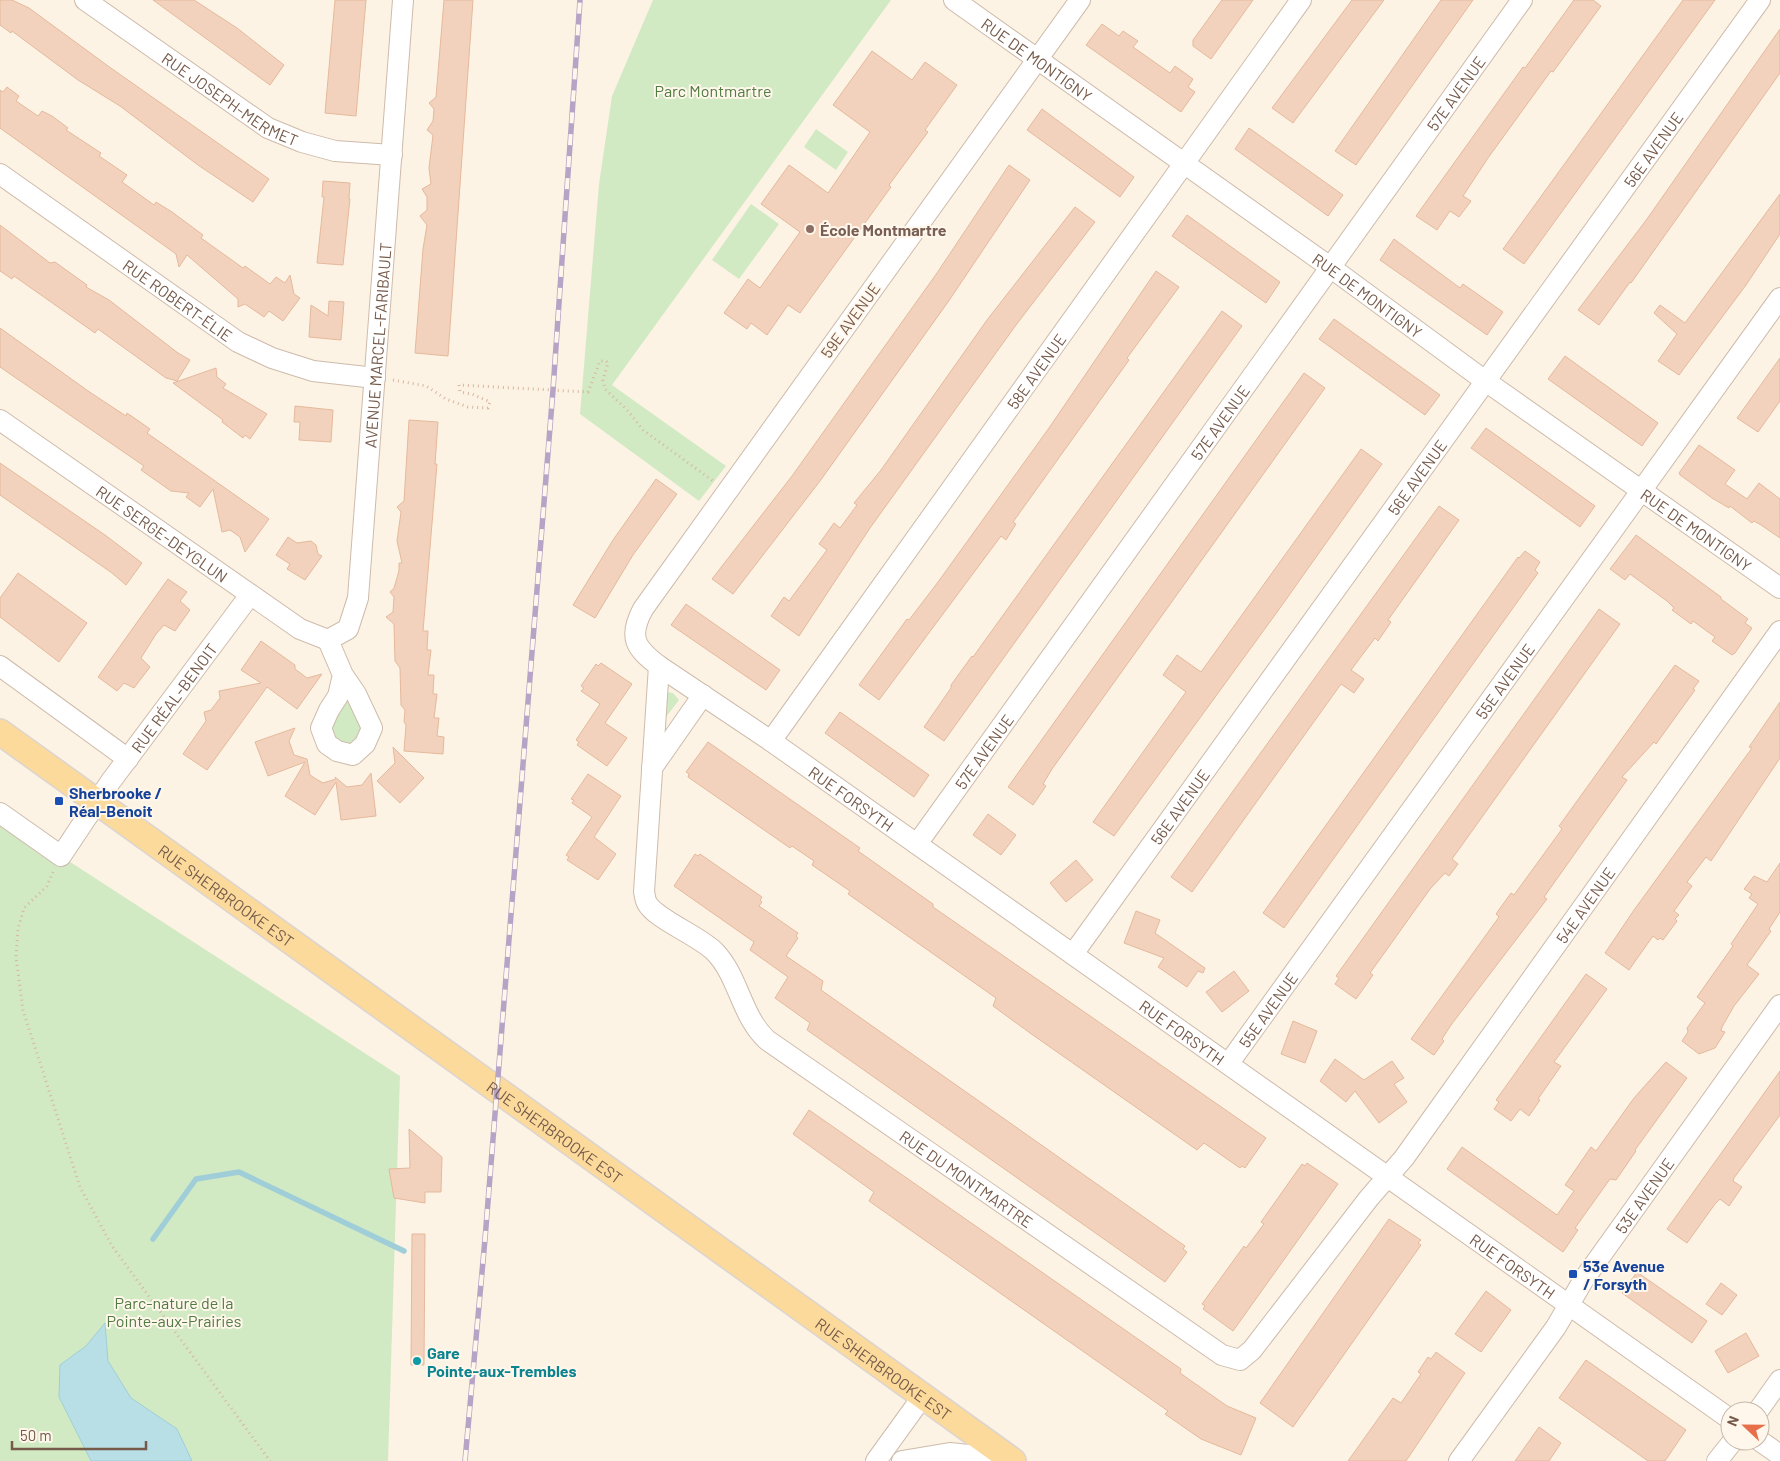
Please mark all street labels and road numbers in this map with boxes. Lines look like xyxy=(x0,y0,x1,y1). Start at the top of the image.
street label: RUE DE MONTIGNY xyxy=(978,13,1096,105)
street label: RUE JOSEPH-MERMET xyxy=(159,48,301,149)
street label: 57E AVENUE xyxy=(1422,52,1489,134)
street label: 56E AVENUE xyxy=(1619,108,1686,190)
street label: AVENUE MARCEL-FARIBAULT xyxy=(360,242,394,449)
street label: RUE DE MONTIGNY xyxy=(1309,248,1426,341)
street label: RUE ROBERT-ÉLIE xyxy=(120,255,236,345)
street label: 59E AVENUE xyxy=(816,279,884,361)
street label: 58E AVENUE xyxy=(1002,330,1069,412)
street label: 57E AVENUE xyxy=(1186,381,1253,463)
street label: 56E AVENUE xyxy=(1383,436,1450,518)
street label: RUE SERGE-DEYGLUN xyxy=(93,481,232,586)
street label: RUE DE MONTIGNY xyxy=(1638,484,1756,575)
street label: RUE RÉAL-BENOIT xyxy=(126,639,220,756)
street label: 55E AVENUE xyxy=(1471,640,1538,722)
street label: 57E AVENUE xyxy=(950,710,1017,792)
street label: RUE FORSYTH xyxy=(806,762,898,835)
street label: 56E AVENUE xyxy=(1146,765,1213,848)
street label: RUE SHERBROOKE EST xyxy=(155,840,298,950)
street label: 54E AVENUE xyxy=(1551,863,1618,946)
street label: 55E AVENUE xyxy=(1234,968,1301,1051)
street label: RUE FORSYTH xyxy=(1136,995,1229,1068)
street label: RUE SHERBROOKE EST xyxy=(484,1076,627,1187)
street label: RUE DU MONTMARTRE xyxy=(897,1126,1037,1231)
street label: 53E AVENUE xyxy=(1611,1154,1677,1237)
street label: RUE FORSYTH xyxy=(1467,1229,1559,1302)
street label: RUE SHERBROOKE EST xyxy=(812,1313,955,1423)

